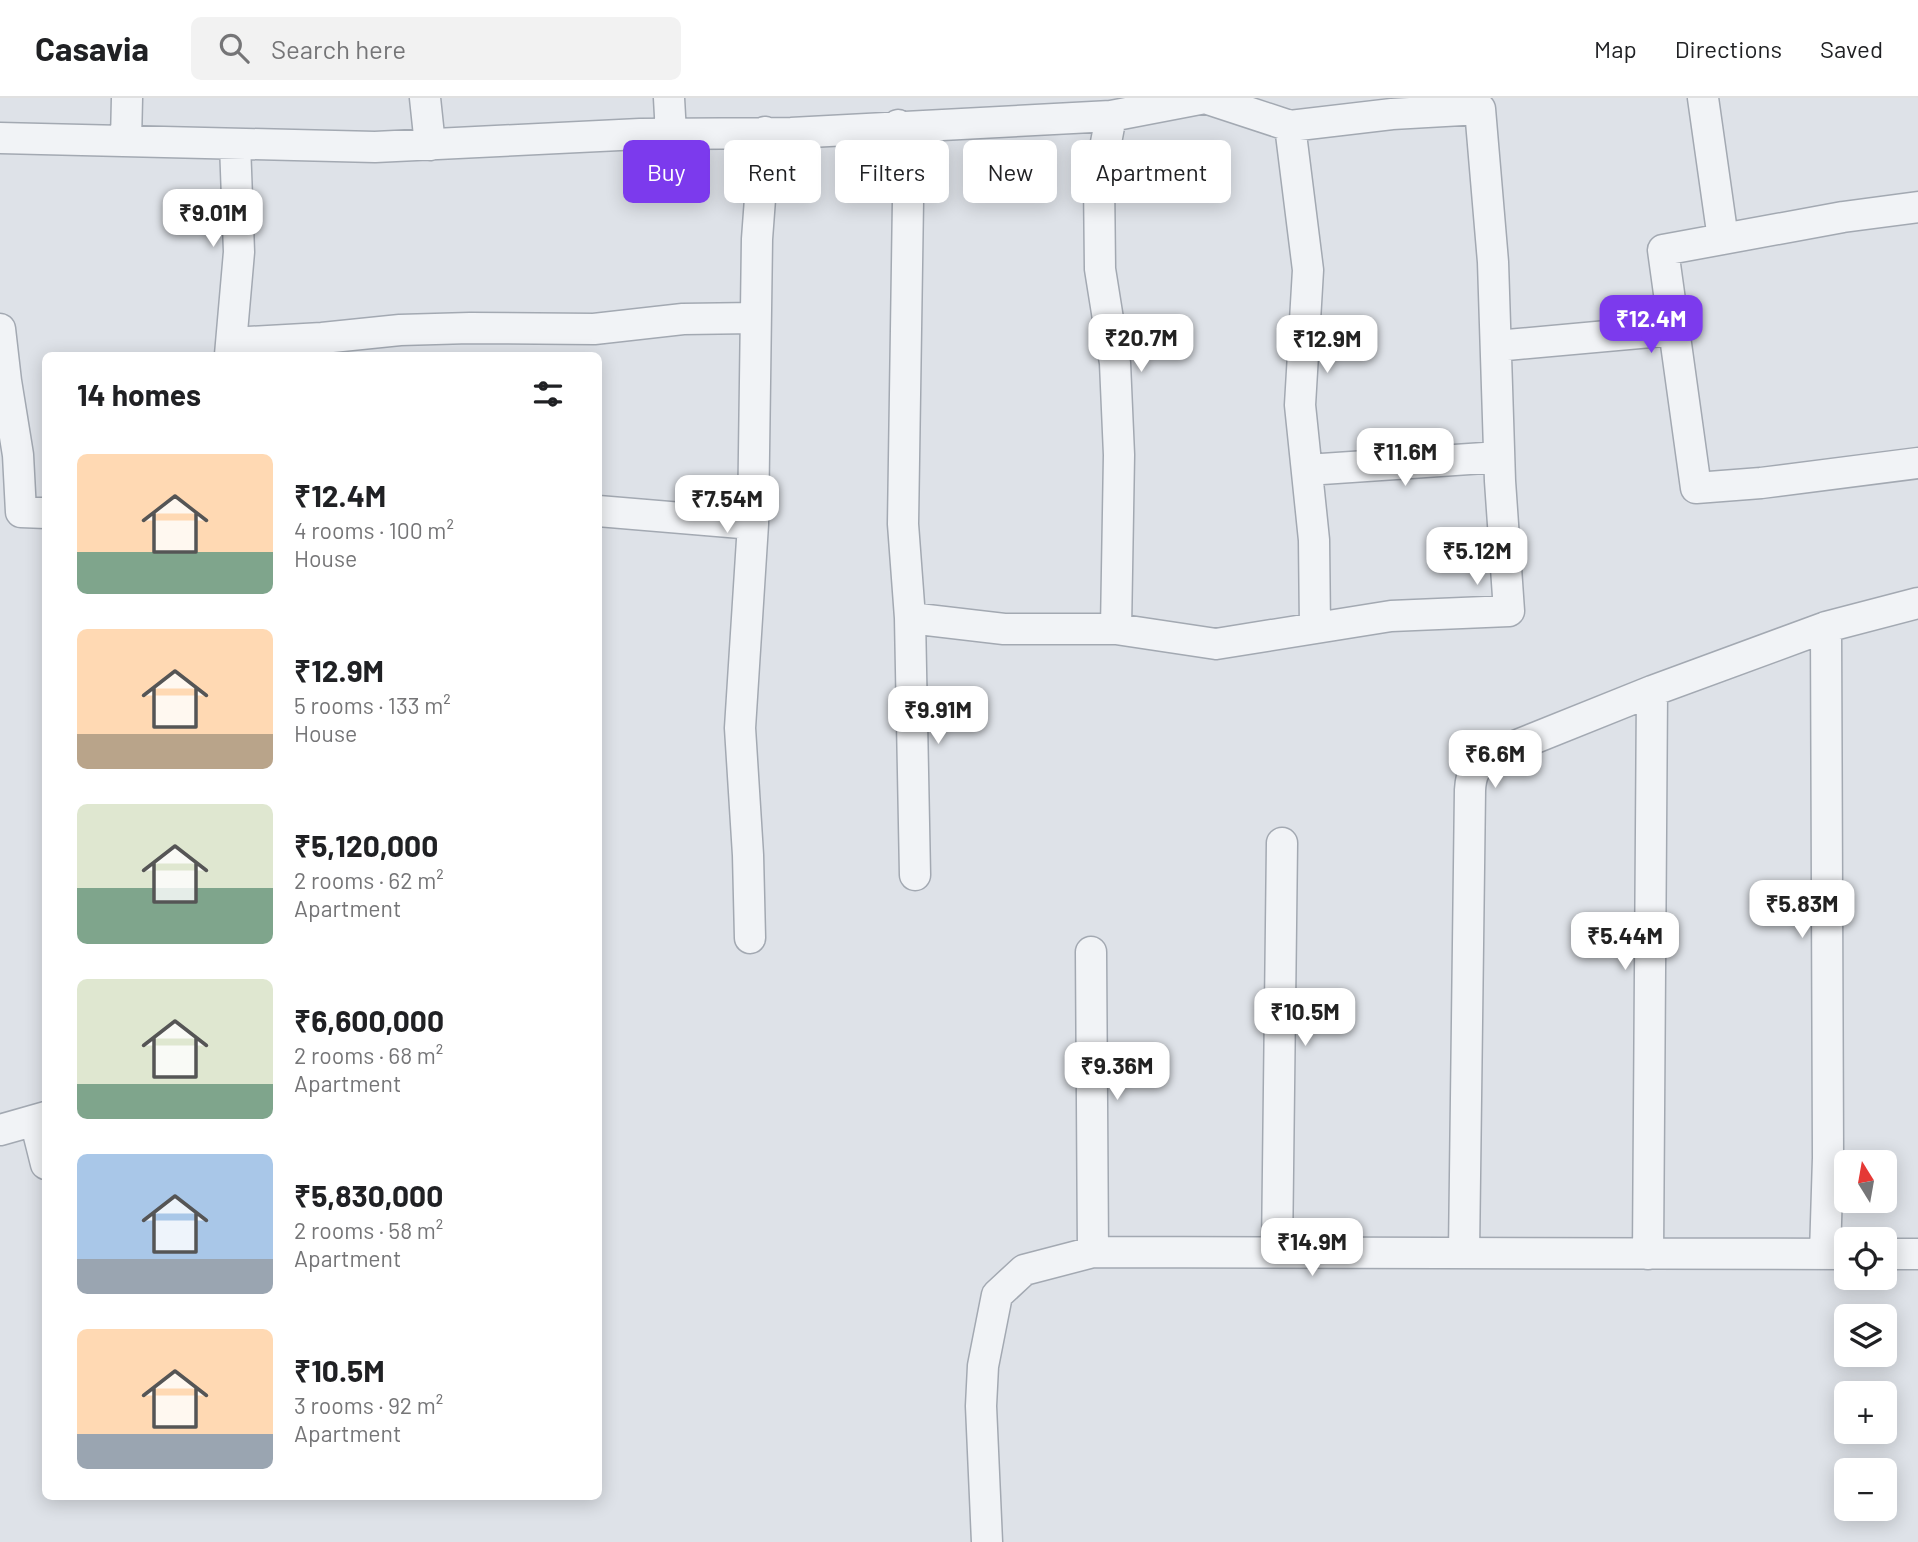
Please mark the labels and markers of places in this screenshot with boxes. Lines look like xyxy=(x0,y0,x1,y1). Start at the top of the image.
pin: ₹9.01M xyxy=(156,190,270,249)
pin: ₹12.4M xyxy=(1594,296,1708,355)
pin: ₹20.7M xyxy=(1084,314,1198,374)
pin: ₹12.9M xyxy=(1270,316,1384,375)
pin: ₹11.6M xyxy=(1348,428,1462,488)
pin: ₹7.54M xyxy=(670,476,784,535)
pin: ₹5.12M xyxy=(1420,528,1534,587)
pin: ₹9.91M xyxy=(881,686,995,746)
pin: ₹6.6M xyxy=(1446,730,1544,790)
pin: ₹5.83M xyxy=(1745,880,1859,940)
pin: ₹5.44M xyxy=(1568,912,1682,972)
pin: ₹10.5M xyxy=(1248,988,1362,1048)
pin: ₹9.36M xyxy=(1060,1042,1174,1102)
pin: ₹14.9M xyxy=(1255,1218,1369,1278)

